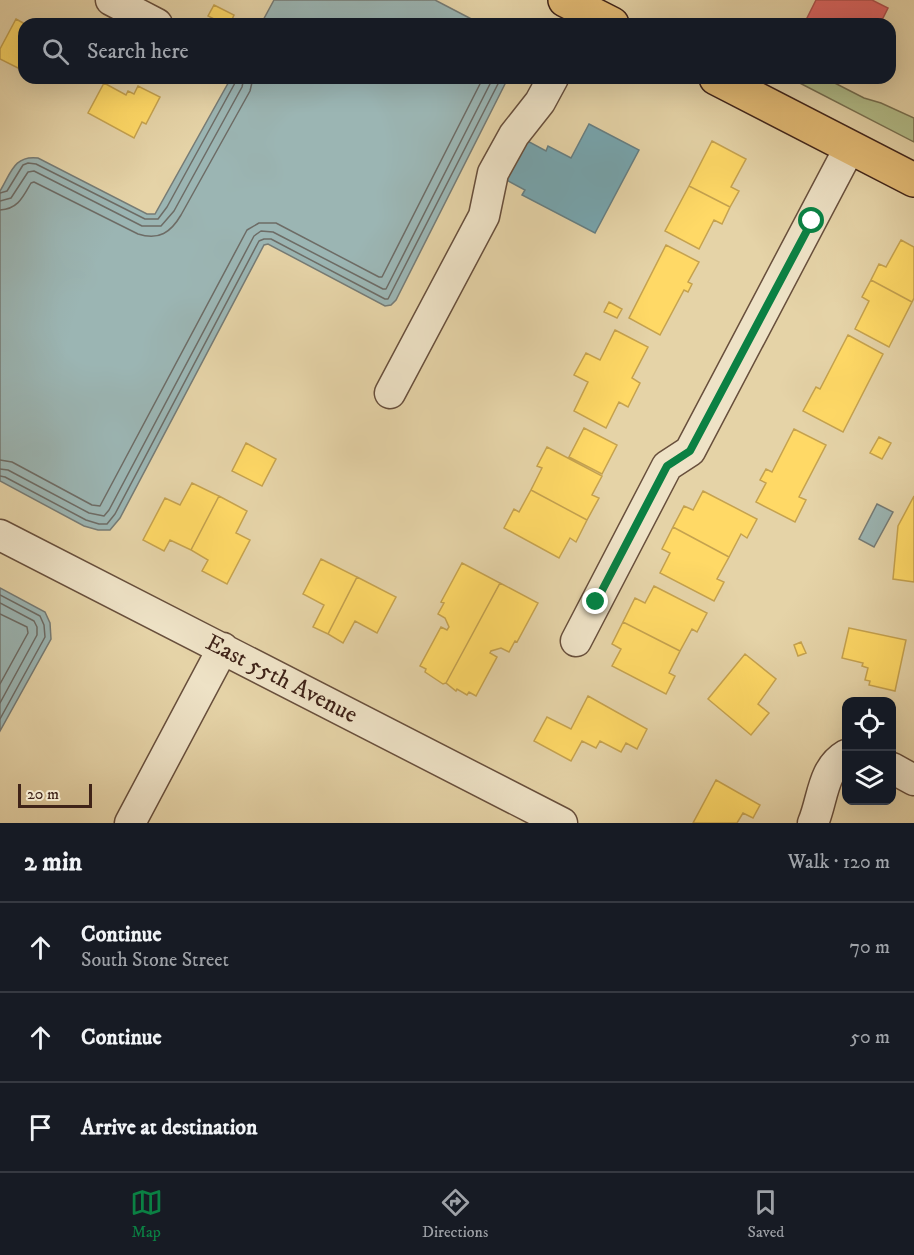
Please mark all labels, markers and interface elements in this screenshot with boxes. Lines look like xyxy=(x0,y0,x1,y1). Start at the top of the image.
search box xyxy=(18,18,896,84)
icon: search xyxy=(39,35,72,68)
text: Search here xyxy=(87,38,189,65)
route start xyxy=(798,207,824,233)
route end xyxy=(582,588,608,614)
street label: East 55th Avenue xyxy=(201,628,363,730)
map controls xyxy=(842,697,896,805)
button: locate xyxy=(842,697,896,751)
button: layers xyxy=(842,751,896,805)
scale bar xyxy=(18,781,92,808)
text: 20 m xyxy=(27,784,59,804)
text: 2 min xyxy=(24,846,82,879)
text: Walk · 120 m xyxy=(788,850,890,875)
text: Continue xyxy=(81,921,162,948)
icon: ahead xyxy=(24,931,57,964)
text: 70 m xyxy=(849,935,890,960)
text: South Stone Street xyxy=(81,948,229,973)
icon: ahead xyxy=(24,1021,57,1054)
text: Continue xyxy=(81,1024,162,1051)
text: 50 m xyxy=(850,1025,890,1050)
icon: arrive xyxy=(24,1111,57,1144)
text: Arrive at destination xyxy=(81,1114,258,1141)
tab: Map xyxy=(130,1186,163,1242)
tab: Directions xyxy=(422,1186,488,1242)
tab: Saved xyxy=(748,1186,784,1242)

